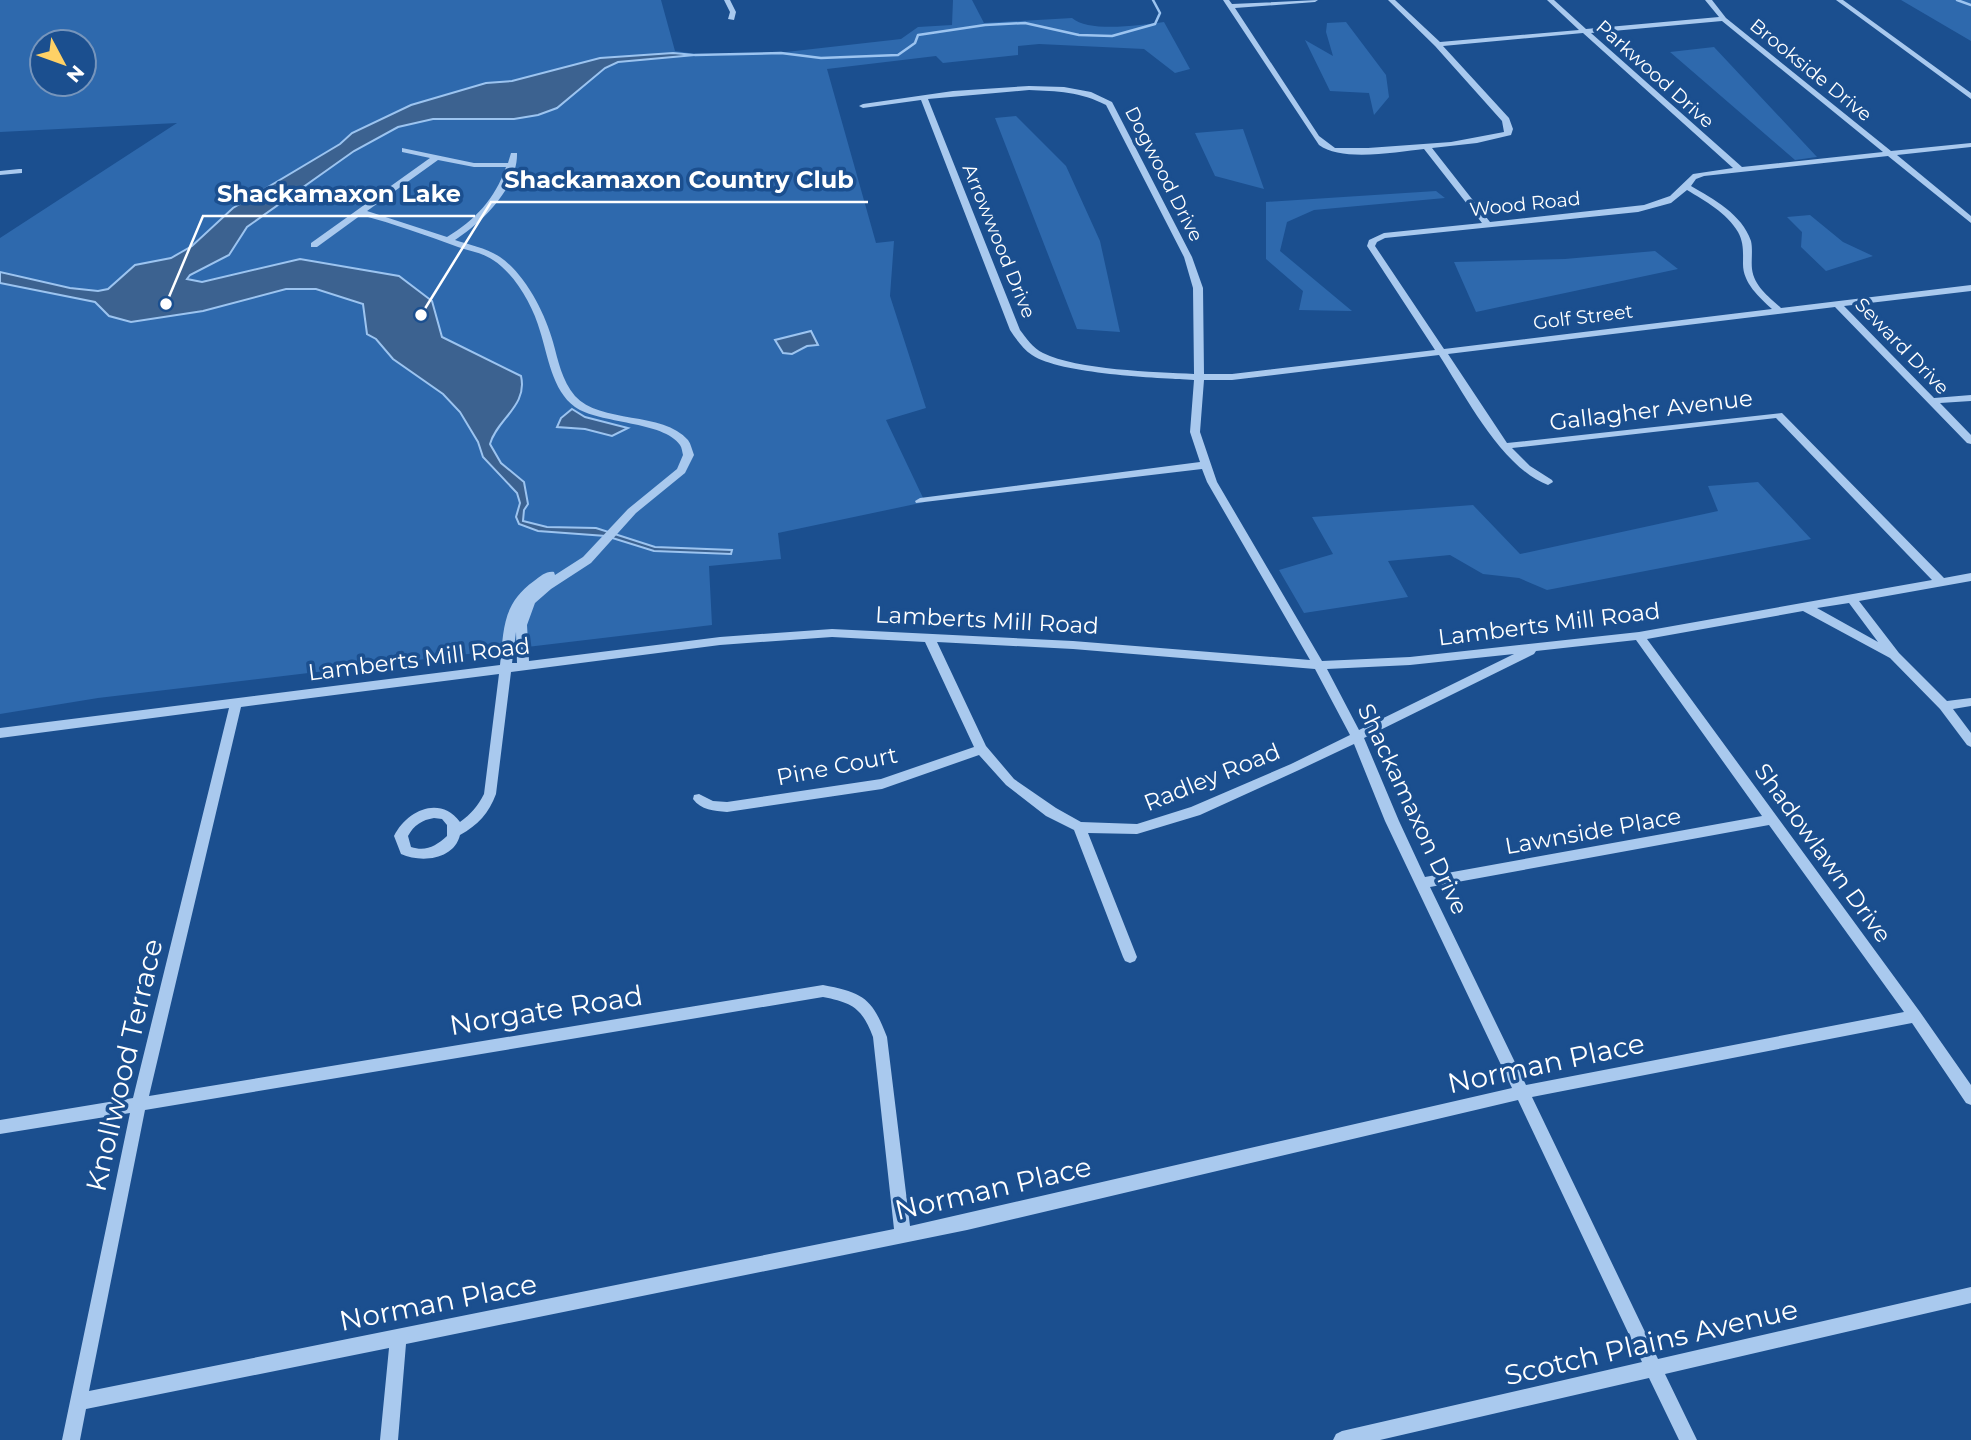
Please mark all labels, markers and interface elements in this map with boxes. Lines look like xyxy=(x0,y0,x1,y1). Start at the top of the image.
street label: Brookside Drive xyxy=(1745,14,1877,126)
street label: Parkwood Drive xyxy=(1591,15,1719,133)
north arrow xyxy=(28,28,98,98)
text: N xyxy=(62,60,89,87)
street label: Dogwood Drive xyxy=(1120,103,1208,245)
callout: Shackamaxon Country Club xyxy=(491,157,868,202)
street label: Arrowwood Drive xyxy=(958,160,1040,322)
text: Shackamaxon Country Club xyxy=(504,165,854,194)
callout: Shackamaxon Lake xyxy=(203,171,475,216)
text: Shackamaxon Lake xyxy=(217,179,461,208)
street label: Wood Road xyxy=(1468,187,1582,221)
street label: Seward Drive xyxy=(1850,293,1954,399)
street label: Golf Street xyxy=(1532,299,1635,335)
street label: Gallagher Avenue xyxy=(1548,384,1754,436)
street label: Lamberts Mill Road xyxy=(1436,596,1662,652)
street label: Lamberts Mill Road xyxy=(874,600,1100,640)
street label: Lamberts Mill Road xyxy=(306,631,532,687)
street label: Shackamaxon Drive xyxy=(1352,699,1474,919)
street label: Radley Road xyxy=(1140,737,1284,817)
street label: Pine Court xyxy=(774,741,900,791)
street label: Shadowlawn Drive xyxy=(1749,758,1897,948)
street label: Lawnside Place xyxy=(1503,802,1683,860)
street label: Knollwood Terrace xyxy=(78,935,170,1195)
street label: Norgate Road xyxy=(447,978,645,1042)
street label: Norman Place xyxy=(1444,1026,1648,1100)
street label: Norman Place xyxy=(892,1149,1094,1227)
street label: Norman Place xyxy=(336,1266,540,1338)
street label: Scotch Plains Avenue xyxy=(1501,1292,1801,1392)

